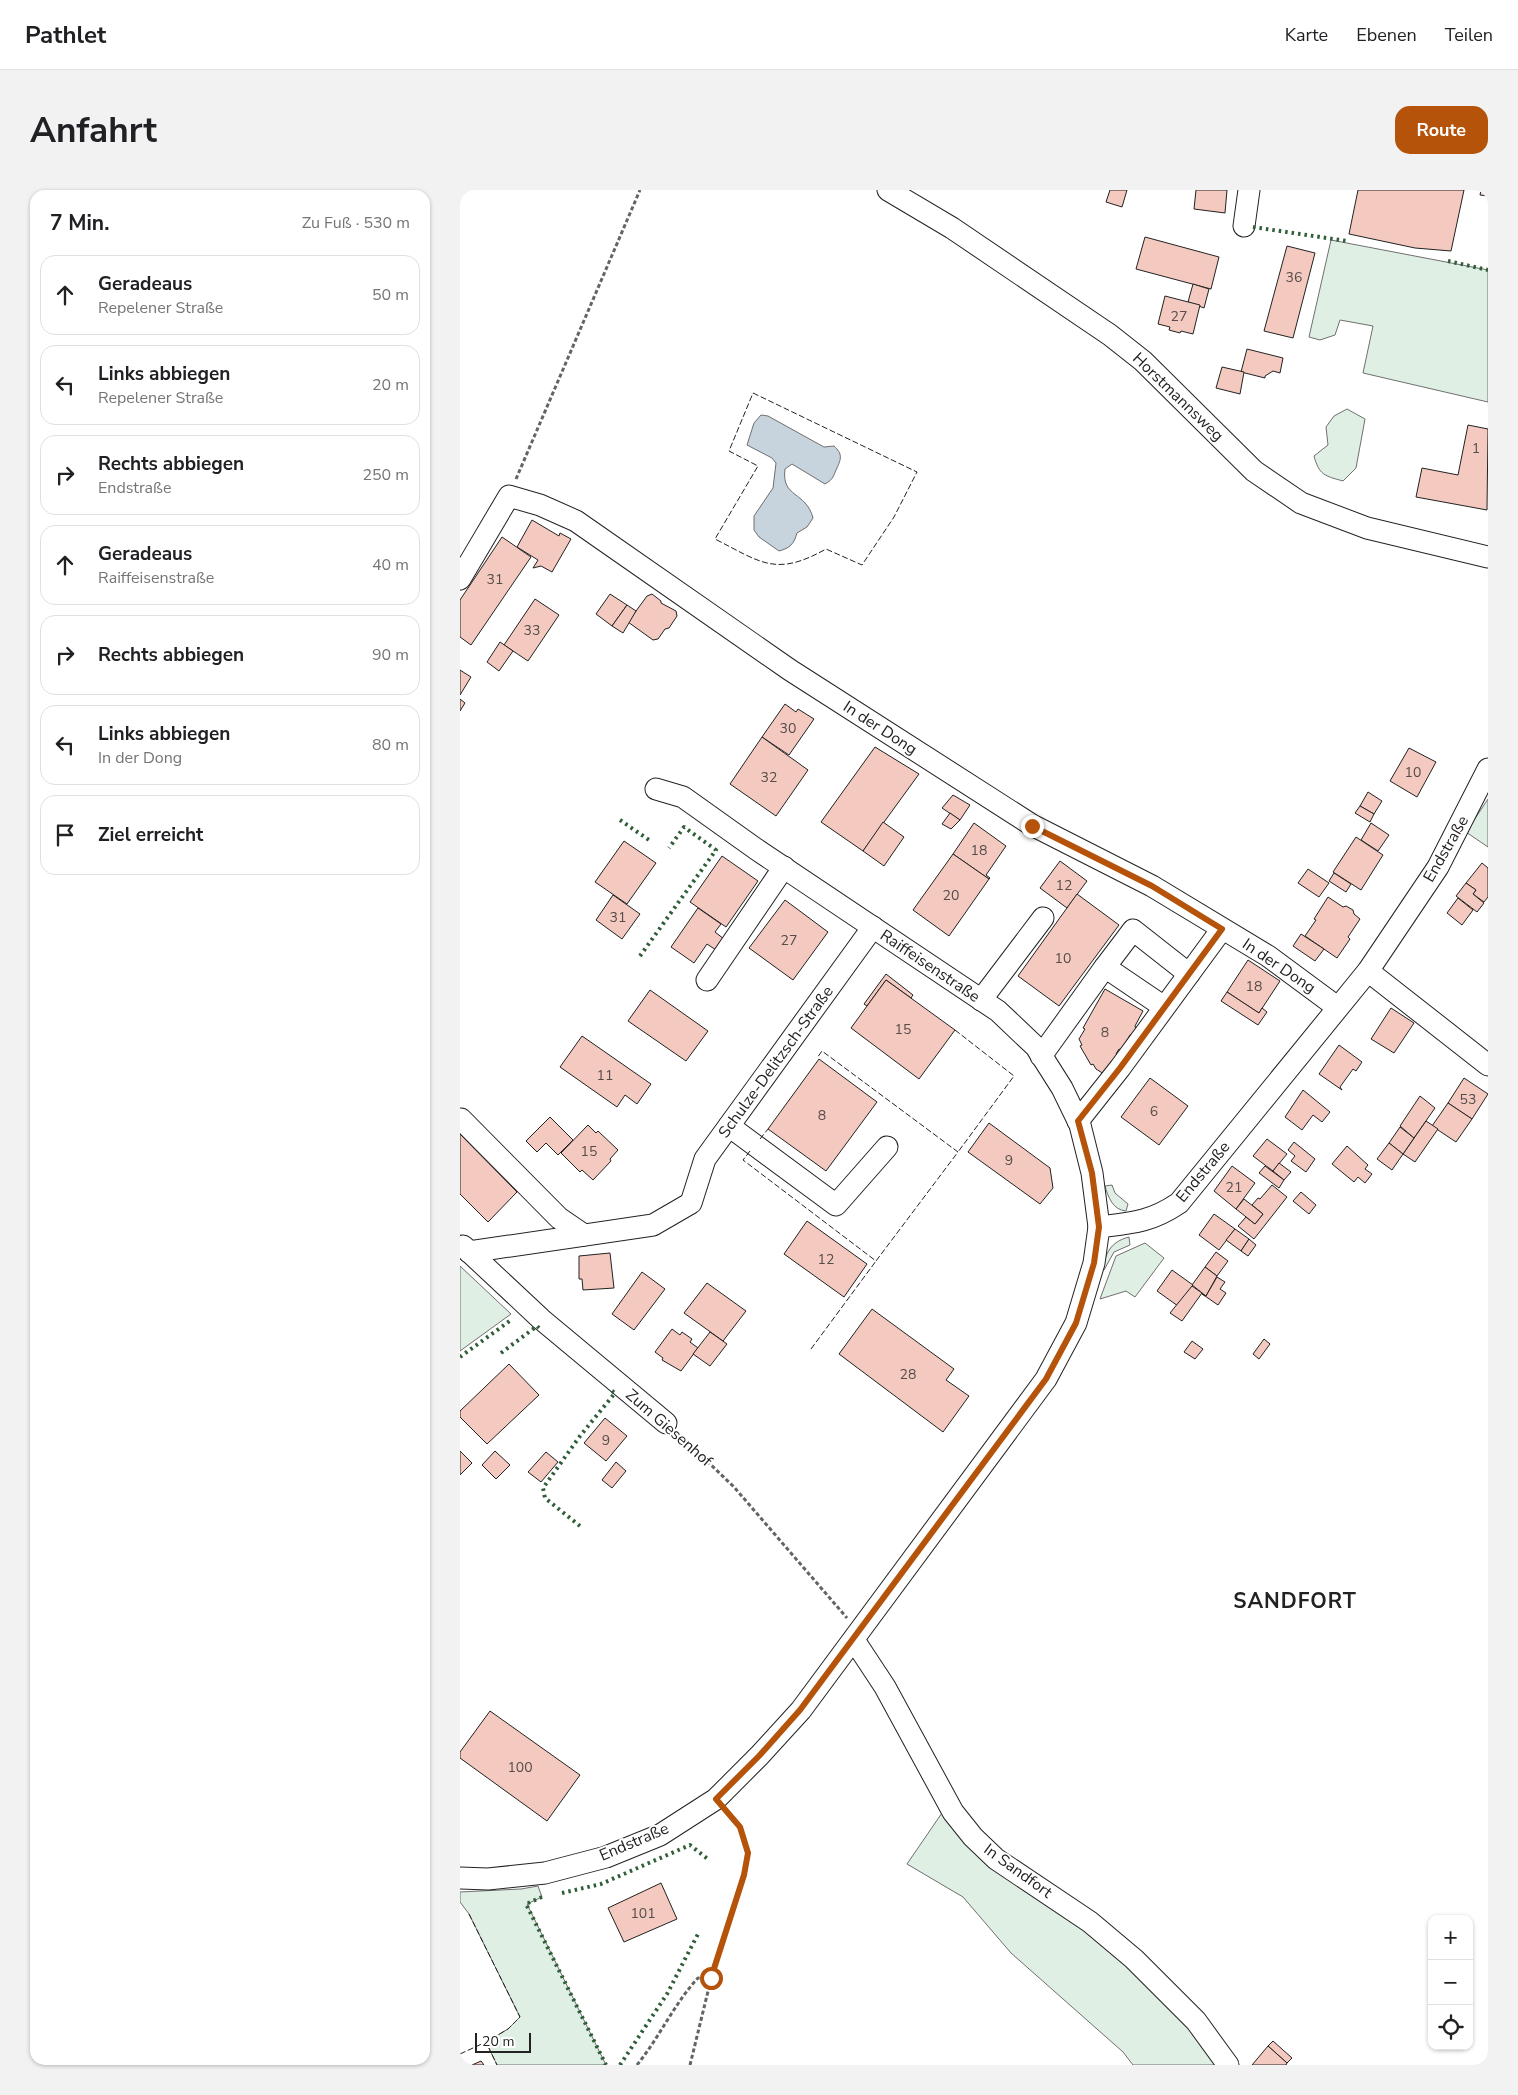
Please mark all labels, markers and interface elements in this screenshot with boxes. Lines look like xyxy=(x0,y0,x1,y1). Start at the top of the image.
text: Pathlet xyxy=(25,19,106,51)
text: Karte xyxy=(1285,23,1328,47)
text: Ebenen xyxy=(1356,23,1417,47)
text: Teilen xyxy=(1445,23,1493,47)
button: Route xyxy=(1395,106,1488,154)
text: Anfahrt xyxy=(30,107,157,154)
text: 7 Min. xyxy=(50,209,109,237)
text: Zu Fuß · 530 m xyxy=(302,212,410,234)
house number: 36 xyxy=(1286,268,1302,287)
text: Geradeaus xyxy=(98,271,192,297)
icon: ahead xyxy=(51,281,79,309)
text: 50 m xyxy=(372,284,409,306)
text: Repelener Straße xyxy=(98,297,223,319)
house number: 27 xyxy=(1171,307,1187,326)
street label: Horstmannsweg xyxy=(1128,348,1228,446)
text: Links abbiegen xyxy=(98,361,230,387)
icon: left xyxy=(51,371,79,399)
text: 20 m xyxy=(372,374,409,396)
text: Repelener Straße xyxy=(98,387,223,409)
house number: 1 xyxy=(1472,439,1480,458)
text: Rechts abbiegen xyxy=(98,451,244,477)
icon: right xyxy=(51,461,79,489)
text: 250 m xyxy=(362,464,409,486)
text: Endstraße xyxy=(98,477,171,499)
text: Geradeaus xyxy=(98,541,192,567)
icon: ahead xyxy=(51,551,79,579)
text: 40 m xyxy=(372,554,409,576)
text: Raiffeisenstraße xyxy=(98,567,214,589)
house number: 31 xyxy=(487,570,503,589)
house number: 33 xyxy=(524,621,540,640)
icon: right xyxy=(51,641,79,669)
text: Rechts abbiegen xyxy=(98,642,244,668)
text: 90 m xyxy=(372,644,409,666)
street label: In der Dong xyxy=(839,696,921,760)
house number: 30 xyxy=(780,719,796,738)
text: Links abbiegen xyxy=(98,721,230,747)
icon: left xyxy=(51,731,79,759)
text: 80 m xyxy=(372,734,409,756)
text: In der Dong xyxy=(98,747,182,769)
house number: 10 xyxy=(1405,763,1421,782)
house number: 32 xyxy=(761,768,777,787)
street label: Endstraße xyxy=(1418,812,1474,886)
route end xyxy=(1021,815,1044,838)
icon: arrive xyxy=(51,821,79,849)
text: Ziel erreicht xyxy=(98,822,203,848)
house number: 18 xyxy=(971,841,987,860)
house number: 12 xyxy=(1056,876,1072,895)
house number: 20 xyxy=(943,886,959,905)
house number: 31 xyxy=(610,908,626,927)
street label: Raiffeisenstraße xyxy=(876,924,984,1008)
house number: 27 xyxy=(781,931,797,950)
street label: In der Dong xyxy=(1238,933,1320,999)
house number: 10 xyxy=(1055,949,1071,968)
house number: 18 xyxy=(1246,977,1262,996)
street label: Schulze-Delitzsch-Straße xyxy=(713,981,839,1143)
house number: 15 xyxy=(895,1020,911,1039)
house number: 8 xyxy=(1101,1023,1109,1042)
house number: 11 xyxy=(597,1066,613,1085)
house number: 53 xyxy=(1460,1090,1476,1109)
house number: 6 xyxy=(1150,1102,1158,1121)
house number: 8 xyxy=(818,1106,826,1125)
street label: Endstraße xyxy=(1171,1137,1235,1207)
house number: 15 xyxy=(581,1142,597,1161)
house number: 9 xyxy=(1005,1151,1013,1170)
house number: 21 xyxy=(1226,1178,1242,1197)
house number: 12 xyxy=(818,1250,834,1269)
house number: 28 xyxy=(900,1365,916,1384)
street label: Zum Giesenhof xyxy=(621,1384,718,1472)
house number: 9 xyxy=(602,1431,610,1450)
district label: SANDFORT xyxy=(1233,1587,1357,1615)
house number: 100 xyxy=(507,1758,533,1777)
street label: Endstraße xyxy=(596,1818,672,1866)
street label: In Sandfort xyxy=(979,1839,1057,1904)
house number: 101 xyxy=(630,1904,656,1923)
map controls xyxy=(1428,1915,1473,2050)
button: + xyxy=(1428,1915,1473,1960)
button: − xyxy=(1428,1960,1473,2005)
route start xyxy=(700,1967,723,1990)
button: locate xyxy=(1428,2005,1473,2050)
scale bar xyxy=(475,2030,531,2053)
text: 20 m xyxy=(482,2032,514,2051)

